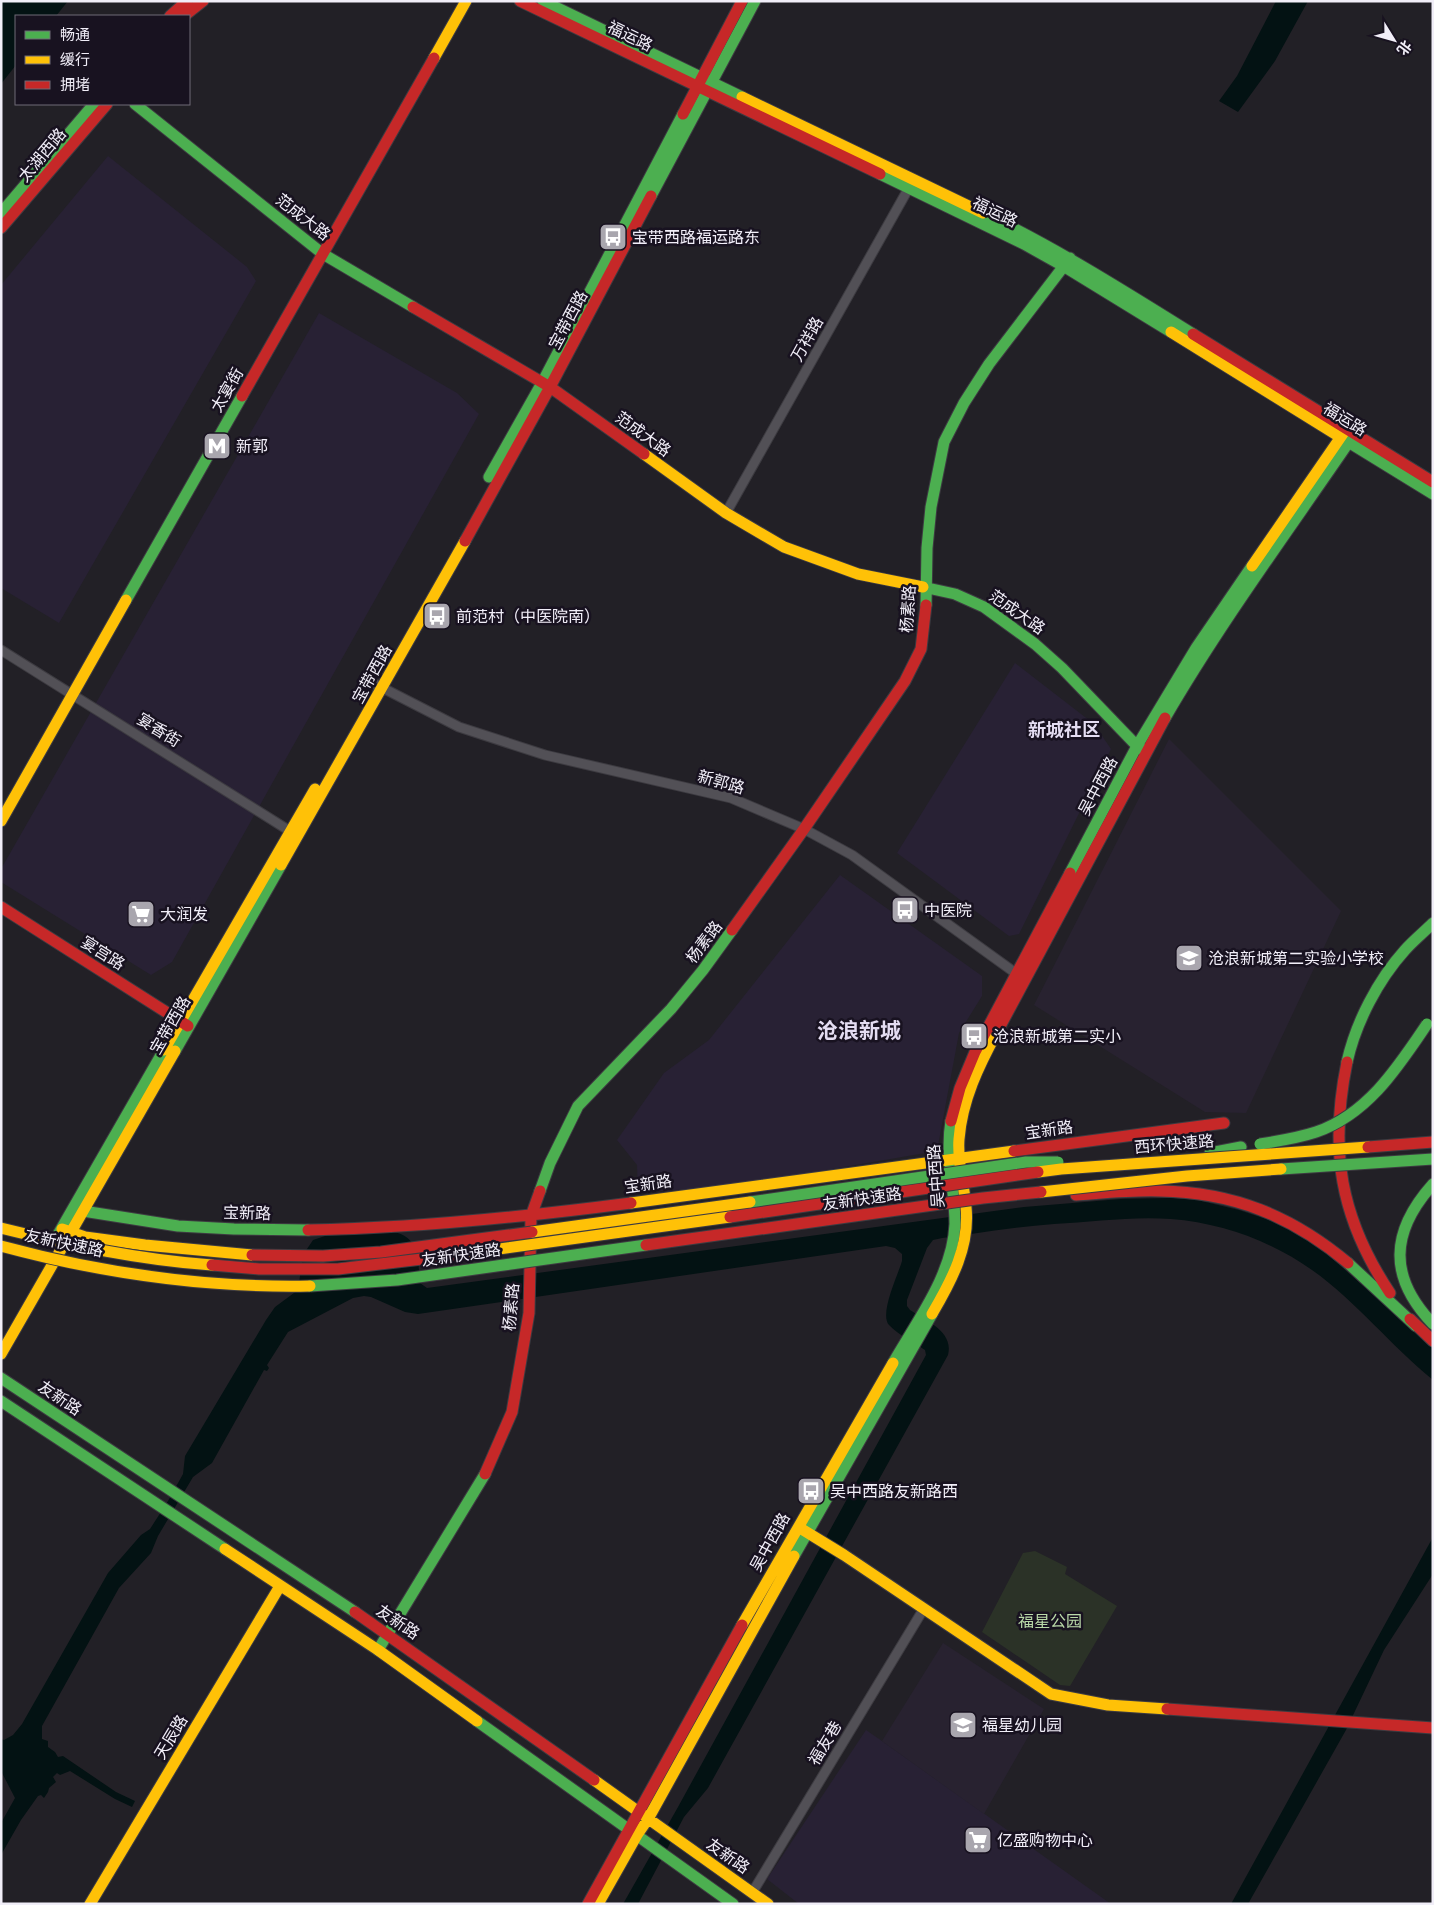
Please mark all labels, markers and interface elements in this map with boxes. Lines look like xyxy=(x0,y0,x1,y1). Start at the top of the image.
legend xyxy=(15,15,190,105)
north arrow xyxy=(1369,15,1419,65)
street label: 福运路 xyxy=(605,18,655,54)
text: 畅通 xyxy=(60,26,90,43)
text: 北 xyxy=(1394,37,1415,58)
text: 缓行 xyxy=(60,51,90,68)
text: 拥堵 xyxy=(60,76,90,93)
street label: 太湖西路 xyxy=(15,125,69,185)
street label: 范成大路 xyxy=(273,191,333,243)
street label: 福运路 xyxy=(970,194,1020,230)
bus stop icon: 宝带西路福运路东 xyxy=(598,222,628,252)
place label: 宝带西路福运路东 xyxy=(632,229,760,246)
street label: 宝带西路 xyxy=(545,288,591,352)
street label: 万祥路 xyxy=(788,314,826,364)
street label: 太宴街 xyxy=(208,365,246,415)
street label: 福运路 xyxy=(1320,399,1370,439)
street label: 范成大路 xyxy=(612,408,674,460)
metro station icon: 新郭 xyxy=(202,431,232,461)
place label: 新郭 xyxy=(236,438,268,455)
street label: 杨素路 xyxy=(898,584,918,634)
street label: 范成大路 xyxy=(986,587,1048,637)
bus stop icon: 前范村（中医院南） xyxy=(422,601,452,631)
place label: 前范村（中医院南） xyxy=(456,608,600,625)
street label: 宝带西路 xyxy=(349,642,395,706)
street label: 宴香街 xyxy=(134,710,184,750)
district label: 新城社区 xyxy=(1028,720,1100,740)
street label: 吴中西路 xyxy=(1075,754,1121,818)
street label: 新郭路 xyxy=(696,767,746,797)
bus stop icon: 中医院 xyxy=(890,895,920,925)
supermarket icon: 大润发 xyxy=(126,899,156,929)
place label: 中医院 xyxy=(924,902,972,919)
place label: 大润发 xyxy=(160,906,208,923)
street label: 杨素路 xyxy=(683,918,725,966)
street label: 宴宫路 xyxy=(78,933,128,973)
school or university icon: 沧浪新城第二实验小学校 xyxy=(1174,943,1204,973)
place label: 沧浪新城第二实验小学校 xyxy=(1208,950,1384,967)
street label: 宝带西路 xyxy=(147,993,193,1057)
district label: 沧浪新城 xyxy=(817,1019,901,1042)
bus stop icon: 沧浪新城第二实小 xyxy=(959,1021,989,1051)
place label: 沧浪新城第二实小 xyxy=(993,1028,1121,1045)
street label: 宝新路 xyxy=(1024,1118,1074,1142)
street label: 西环快速路 xyxy=(1133,1132,1215,1156)
street label: 吴中西路 xyxy=(925,1143,947,1209)
street label: 宝新路 xyxy=(623,1172,673,1196)
street label: 友新快速路 xyxy=(821,1185,903,1213)
street label: 宝新路 xyxy=(223,1204,271,1222)
street label: 友新快速路 xyxy=(23,1226,105,1260)
street label: 友新快速路 xyxy=(420,1241,502,1269)
street label: 杨素路 xyxy=(500,1282,522,1332)
street label: 友新路 xyxy=(35,1378,85,1418)
bus stop icon: 吴中西路友新路西 xyxy=(796,1476,826,1506)
place label: 吴中西路友新路西 xyxy=(830,1483,958,1500)
street label: 吴中西路 xyxy=(747,1510,793,1574)
street label: 友新路 xyxy=(373,1602,423,1642)
park label: 福星公园 xyxy=(1018,1613,1082,1630)
school or university icon: 福星幼儿园 xyxy=(948,1710,978,1740)
street label: 天辰路 xyxy=(151,1712,191,1762)
place label: 福星幼儿园 xyxy=(982,1717,1062,1734)
street label: 福友巷 xyxy=(805,1718,845,1768)
supermarket icon: 亿盛购物中心 xyxy=(963,1825,993,1855)
place label: 亿盛购物中心 xyxy=(997,1832,1093,1849)
street label: 友新路 xyxy=(703,1835,753,1877)

